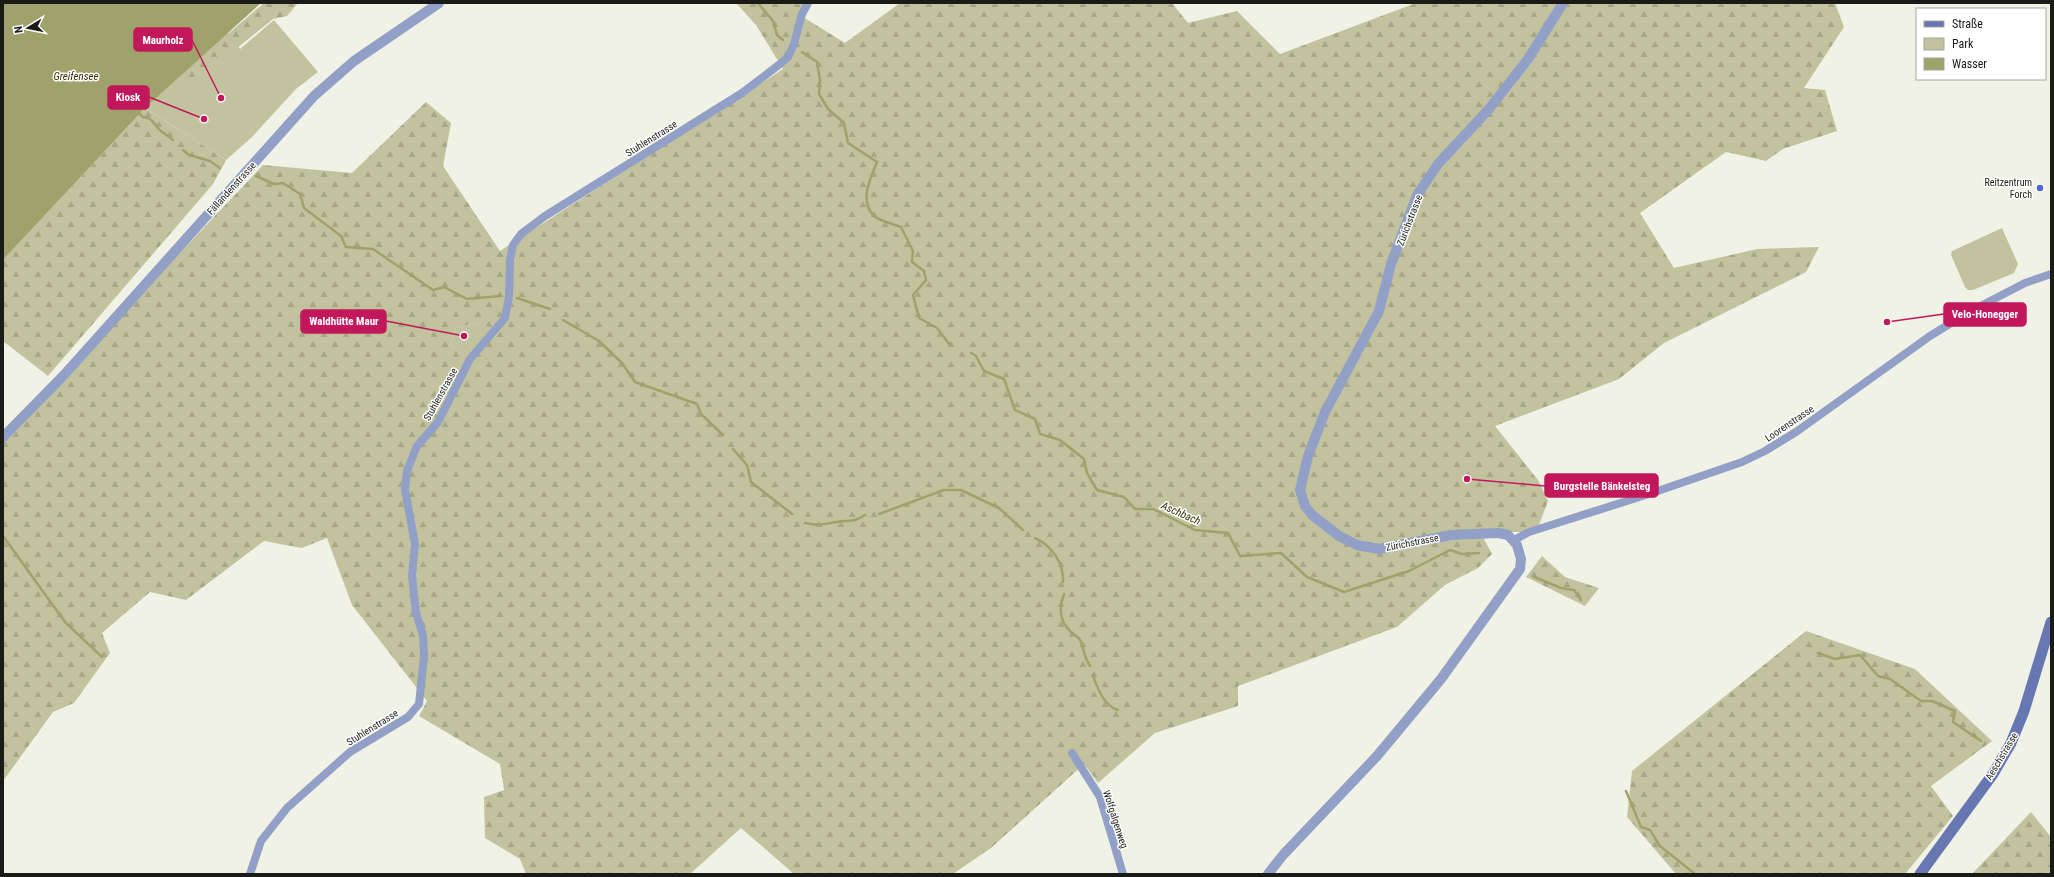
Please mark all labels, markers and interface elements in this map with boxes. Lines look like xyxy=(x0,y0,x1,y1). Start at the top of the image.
north arrow xyxy=(8,8,48,48)
legend xyxy=(1916,8,2046,80)
text: Straße xyxy=(1952,17,1983,31)
text: N xyxy=(12,25,26,34)
callout: Maurholz xyxy=(134,28,192,51)
text: Maurholz xyxy=(142,34,184,47)
text: Park xyxy=(1952,37,1974,51)
text: Wasser xyxy=(1952,57,1987,71)
water label: Greifensee xyxy=(53,70,99,83)
callout: Kiosk xyxy=(108,86,149,109)
text: Kiosk xyxy=(116,91,141,104)
street label: Stuhlenstrasse xyxy=(623,118,679,159)
street label: Fällandenstrasse xyxy=(205,159,258,217)
place label: Reitzentrum Forch xyxy=(1985,177,2032,200)
marker: Reitzentrum Forch xyxy=(2035,183,2045,193)
street label: Zürichstrasse xyxy=(1395,193,1424,247)
callout: Velo-Honegger xyxy=(1944,303,2026,326)
text: Velo-Honegger xyxy=(1952,308,2019,321)
callout: Waldhütte Maur xyxy=(301,310,386,333)
text: Waldhütte Maur xyxy=(309,315,379,328)
street label: Stuhlenstrasse xyxy=(421,366,460,423)
street label: Loorenstrasse xyxy=(1763,403,1816,444)
callout: Burgstelle Bänkelsteg xyxy=(1545,474,1658,497)
text: Burgstelle Bänkelsteg xyxy=(1554,480,1650,493)
water label: Aschbach xyxy=(1158,499,1202,528)
street label: Zürichstrasse xyxy=(1385,532,1440,553)
street label: Stuhlenstrasse xyxy=(344,707,400,748)
street label: Aeschstrasse xyxy=(1983,730,2020,782)
street label: Wolfgalgenweg xyxy=(1101,789,1130,850)

